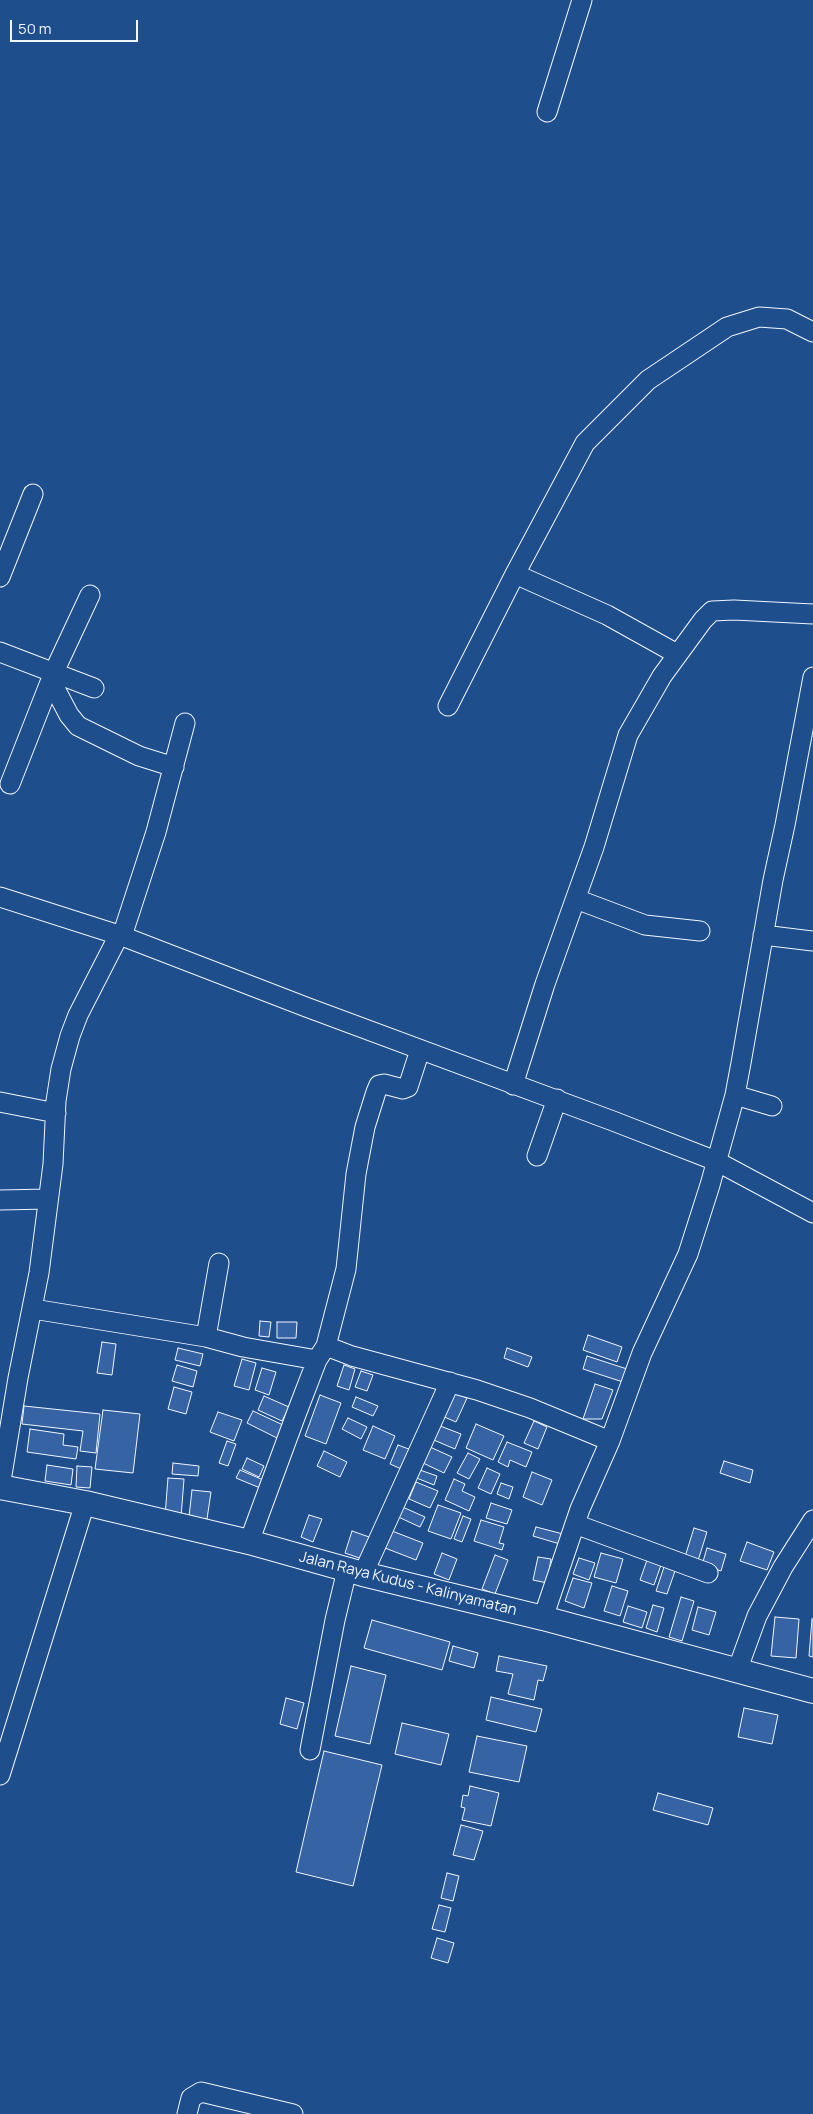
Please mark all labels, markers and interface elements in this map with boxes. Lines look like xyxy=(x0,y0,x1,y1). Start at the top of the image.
scale bar xyxy=(12,10,140,42)
text: 50 m xyxy=(18,18,52,39)
street label: Jalan Raya Kudus - Kalinyamatan xyxy=(297,1548,519,1620)

